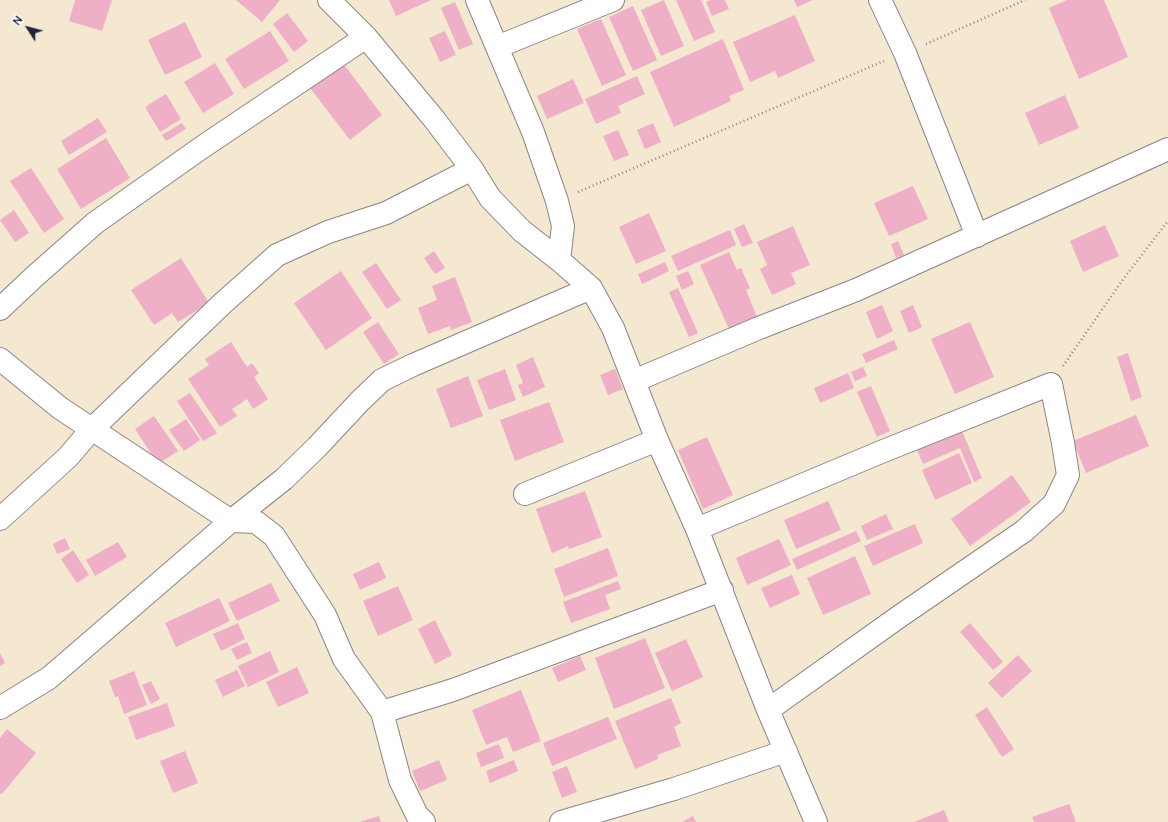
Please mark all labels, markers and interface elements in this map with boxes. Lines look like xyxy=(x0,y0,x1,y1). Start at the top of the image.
north arrow xyxy=(8,8,48,48)
text: N xyxy=(10,13,26,28)

